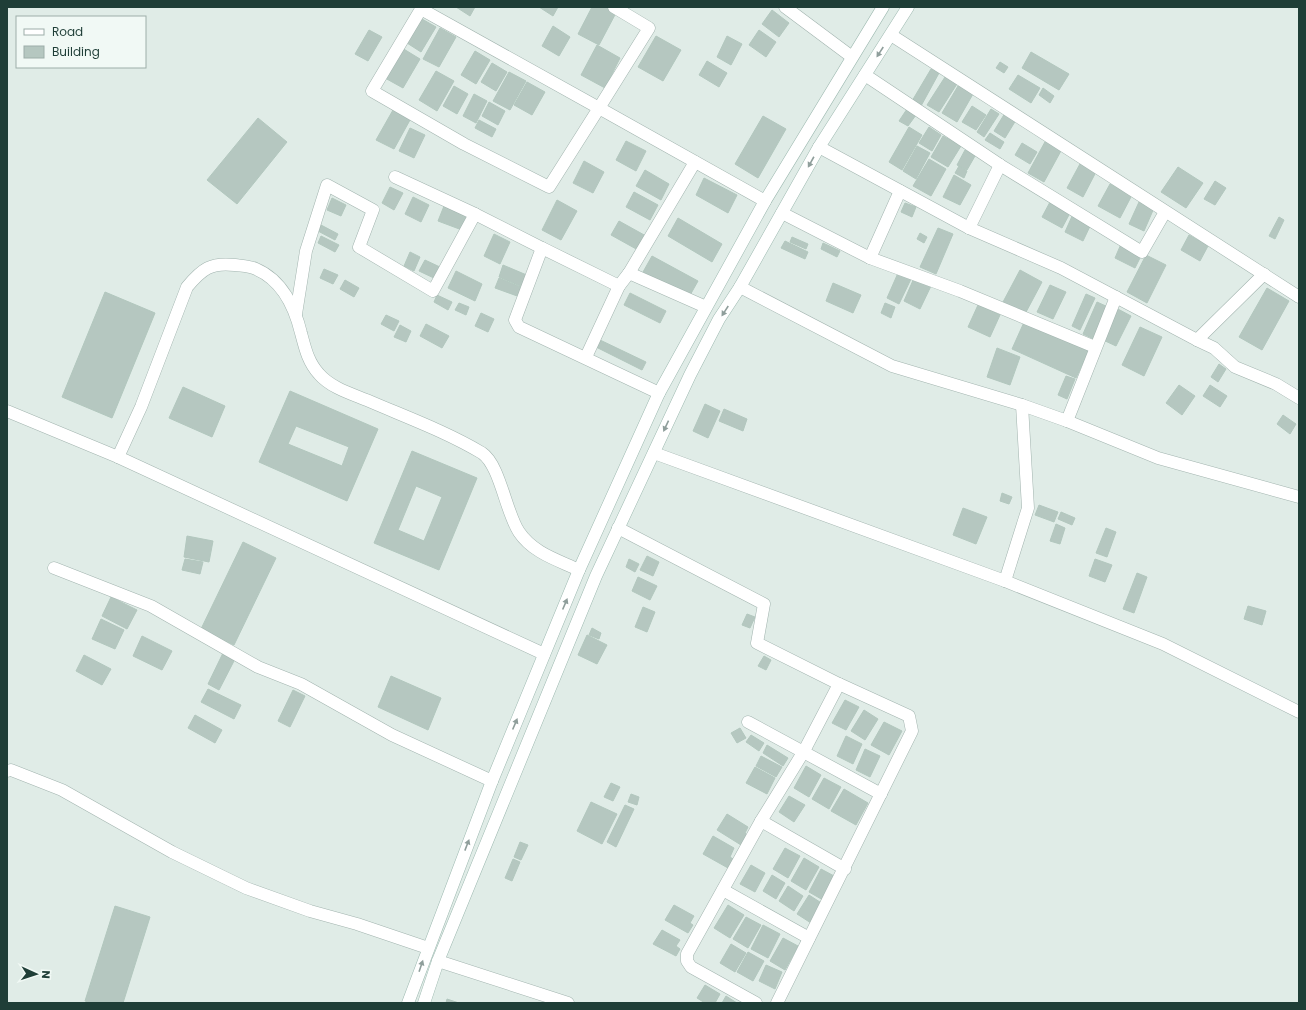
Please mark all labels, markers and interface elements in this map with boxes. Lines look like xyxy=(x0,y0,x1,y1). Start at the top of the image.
legend xyxy=(16,16,146,68)
text: Road xyxy=(52,23,83,40)
text: Building xyxy=(52,43,100,60)
one-way arrow xyxy=(876,47,884,57)
one-way arrow xyxy=(807,156,814,168)
one-way arrow xyxy=(721,305,728,316)
one-way arrow xyxy=(663,421,669,432)
one-way arrow xyxy=(562,598,569,610)
one-way arrow xyxy=(513,718,519,730)
one-way arrow xyxy=(465,838,471,850)
north arrow xyxy=(16,954,56,994)
one-way arrow xyxy=(418,960,424,972)
text: N xyxy=(38,970,54,979)

